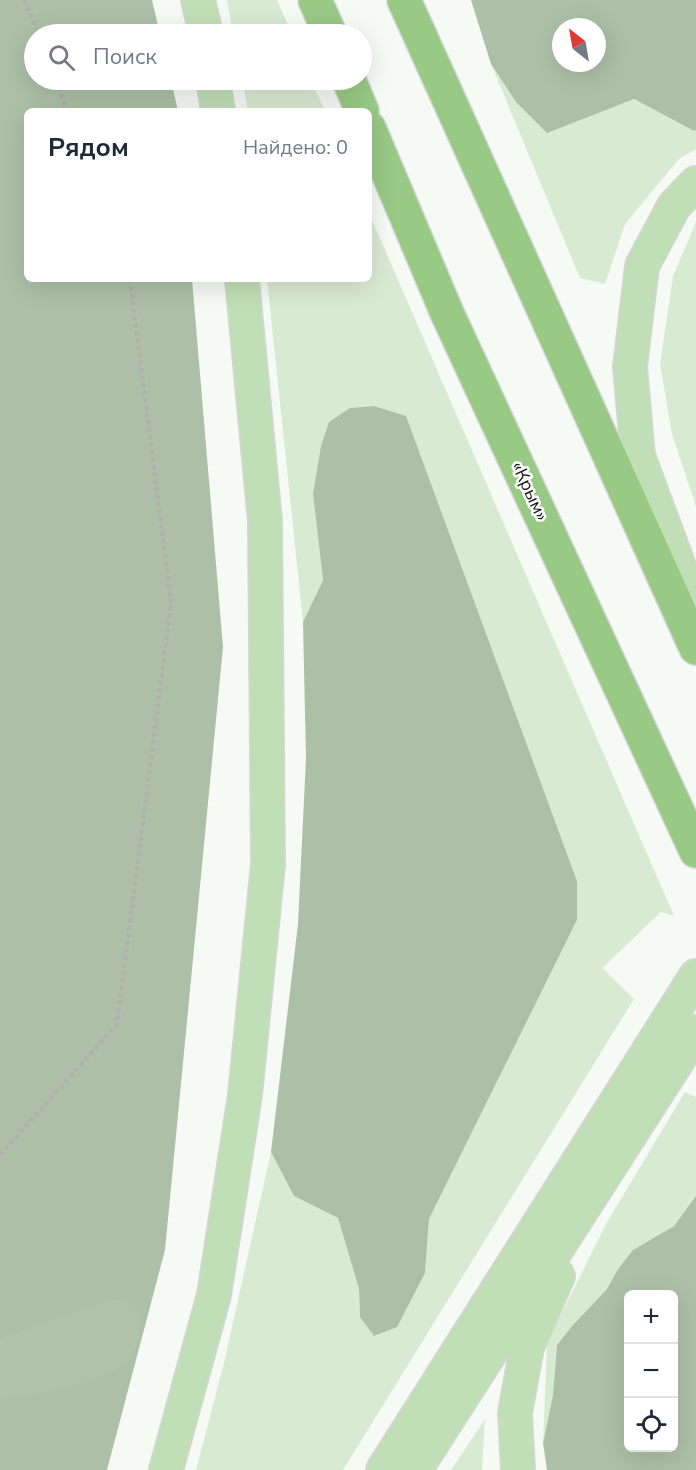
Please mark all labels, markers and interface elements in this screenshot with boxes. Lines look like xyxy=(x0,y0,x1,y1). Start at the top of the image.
north arrow xyxy=(552,18,606,72)
search box xyxy=(24,24,372,90)
icon: search xyxy=(45,41,78,74)
text: Поиск xyxy=(93,42,157,72)
text: Рядом xyxy=(48,130,129,165)
text: Найдено: 0 xyxy=(243,134,348,161)
street label: «Крым» xyxy=(506,457,554,525)
map controls xyxy=(624,1290,678,1452)
button: + xyxy=(624,1290,678,1344)
button: − xyxy=(624,1344,678,1398)
button: locate xyxy=(624,1398,678,1452)

